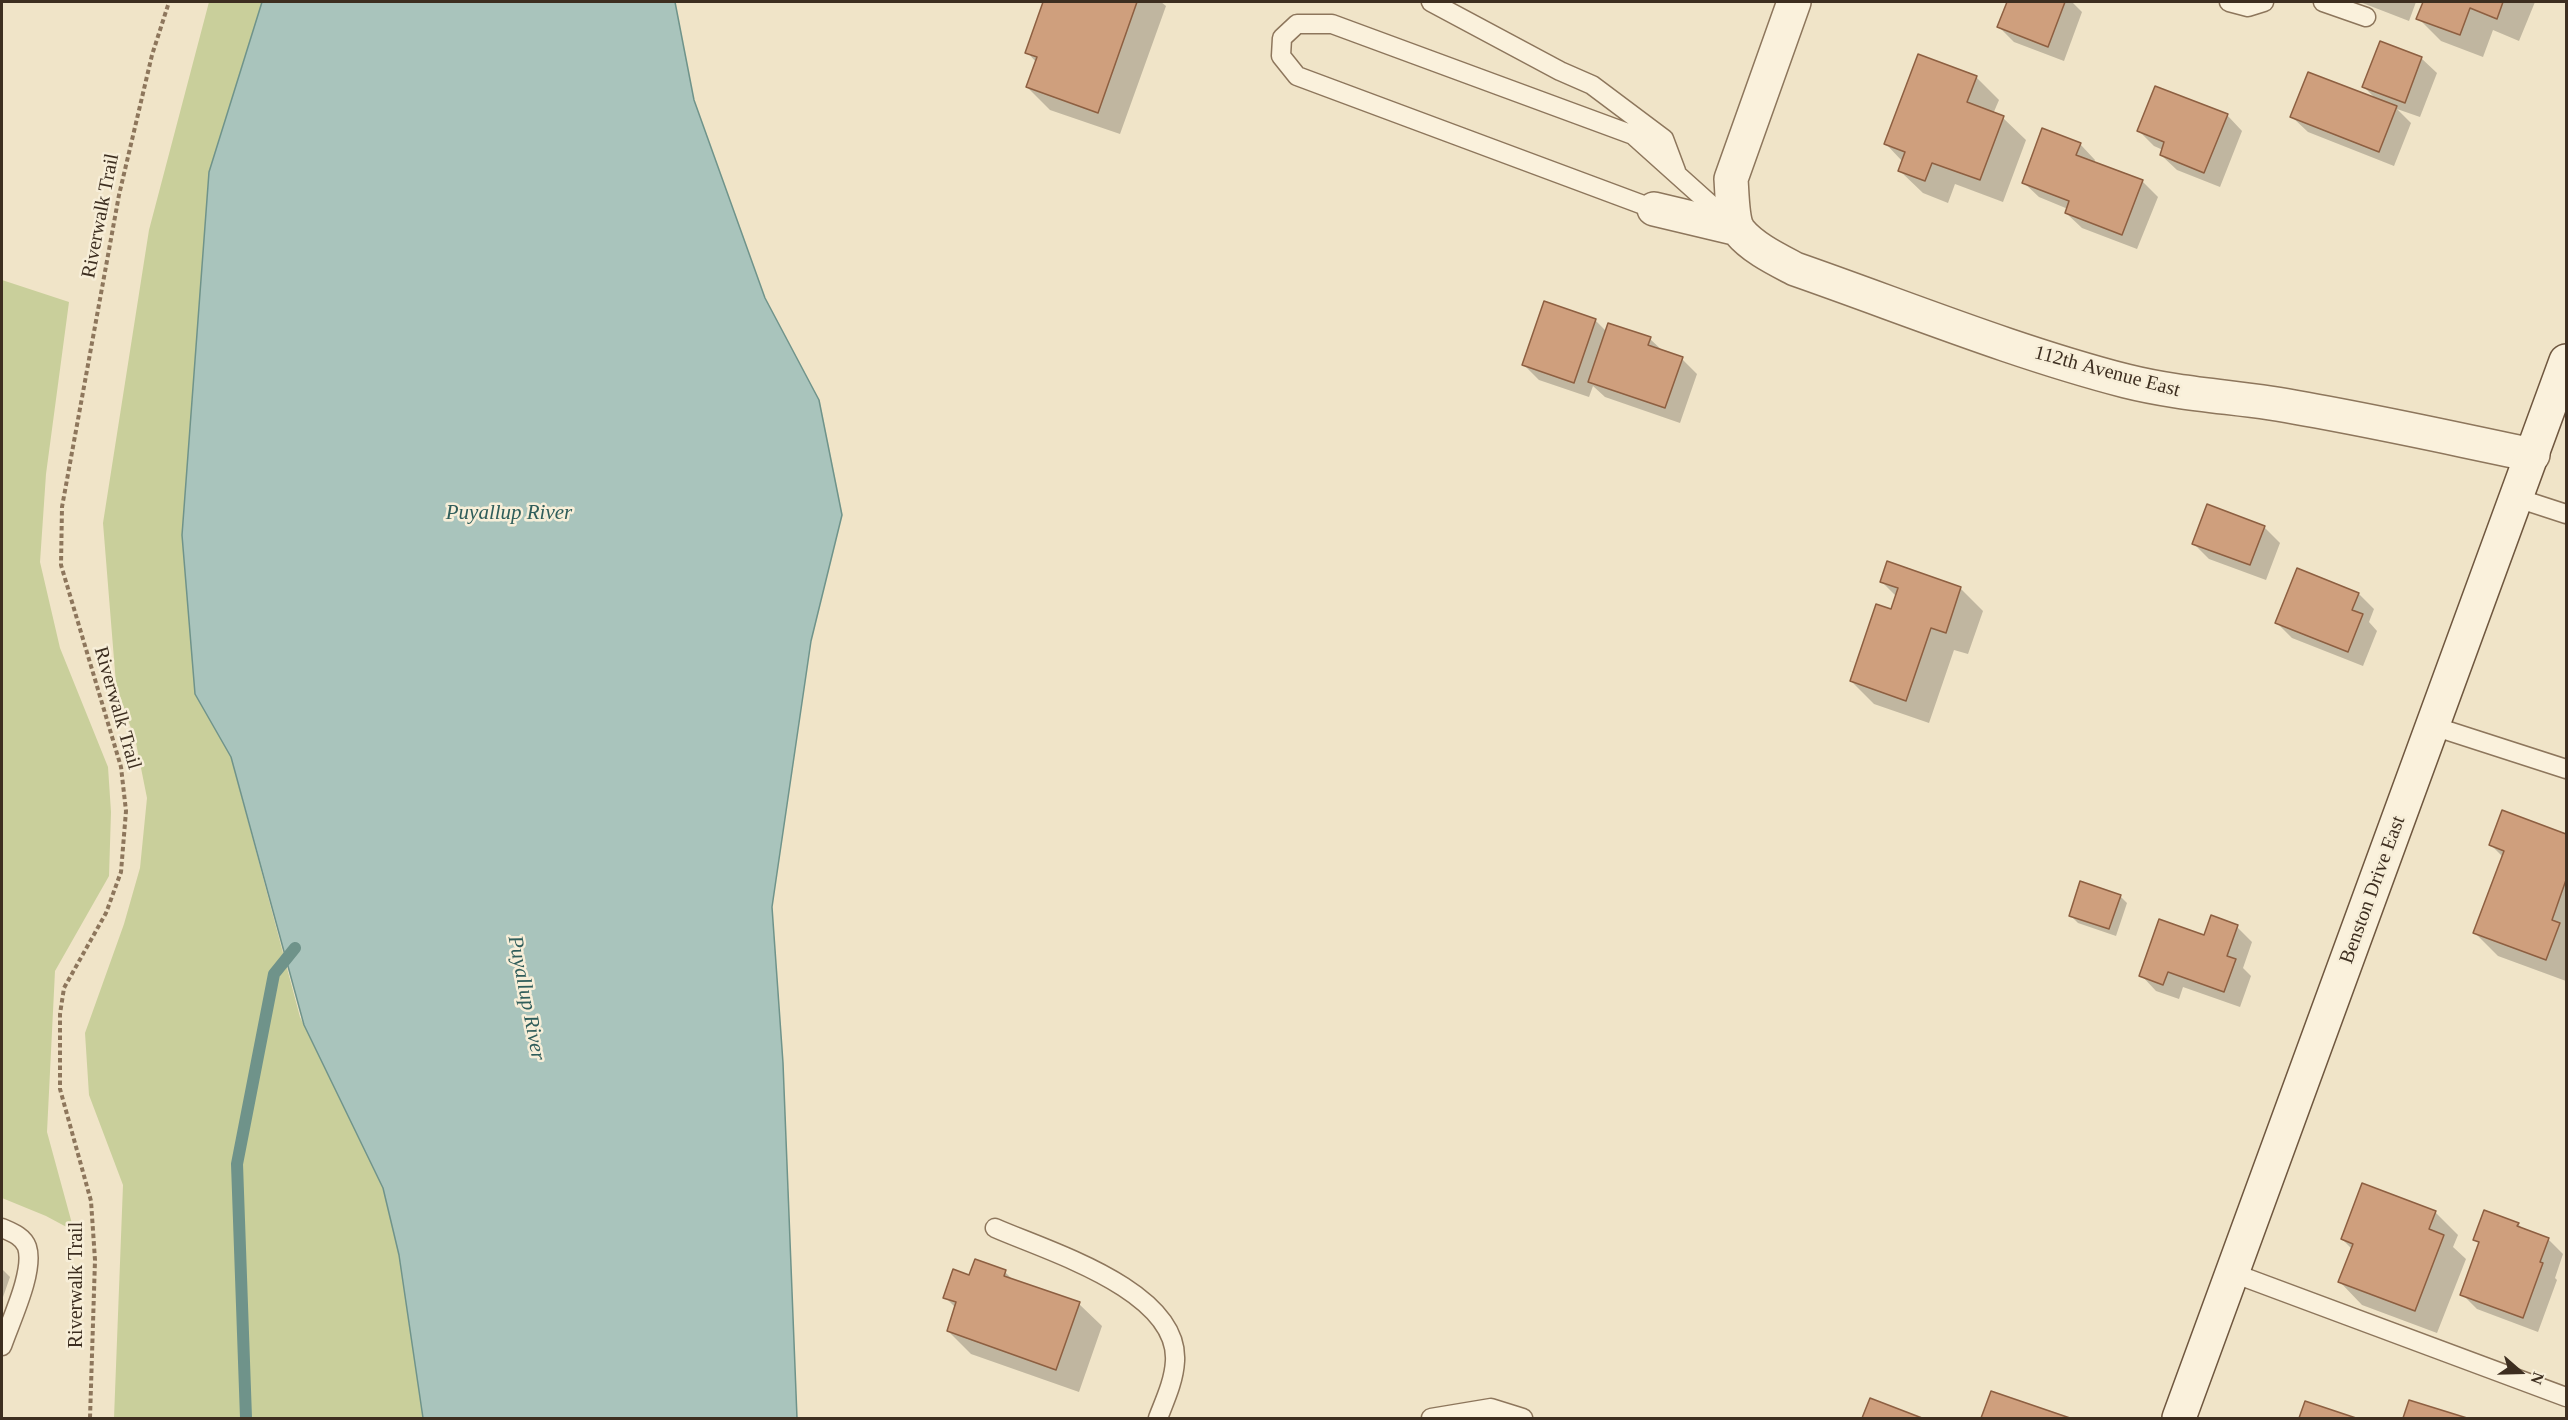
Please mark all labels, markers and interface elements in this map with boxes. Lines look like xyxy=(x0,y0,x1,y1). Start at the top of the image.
street label: Riverwalk Trail xyxy=(77,152,125,280)
street label: 112th Avenue East xyxy=(2031,341,2183,403)
water label: Puyallup River xyxy=(446,500,572,526)
street label: Riverwalk Trail xyxy=(88,644,146,772)
street label: Benston Drive East xyxy=(2335,813,2411,967)
water label: Puyallup River xyxy=(502,933,550,1063)
street label: Riverwalk Trail xyxy=(65,1222,89,1348)
north arrow xyxy=(2490,1342,2550,1402)
text: N xyxy=(2527,1370,2547,1387)

